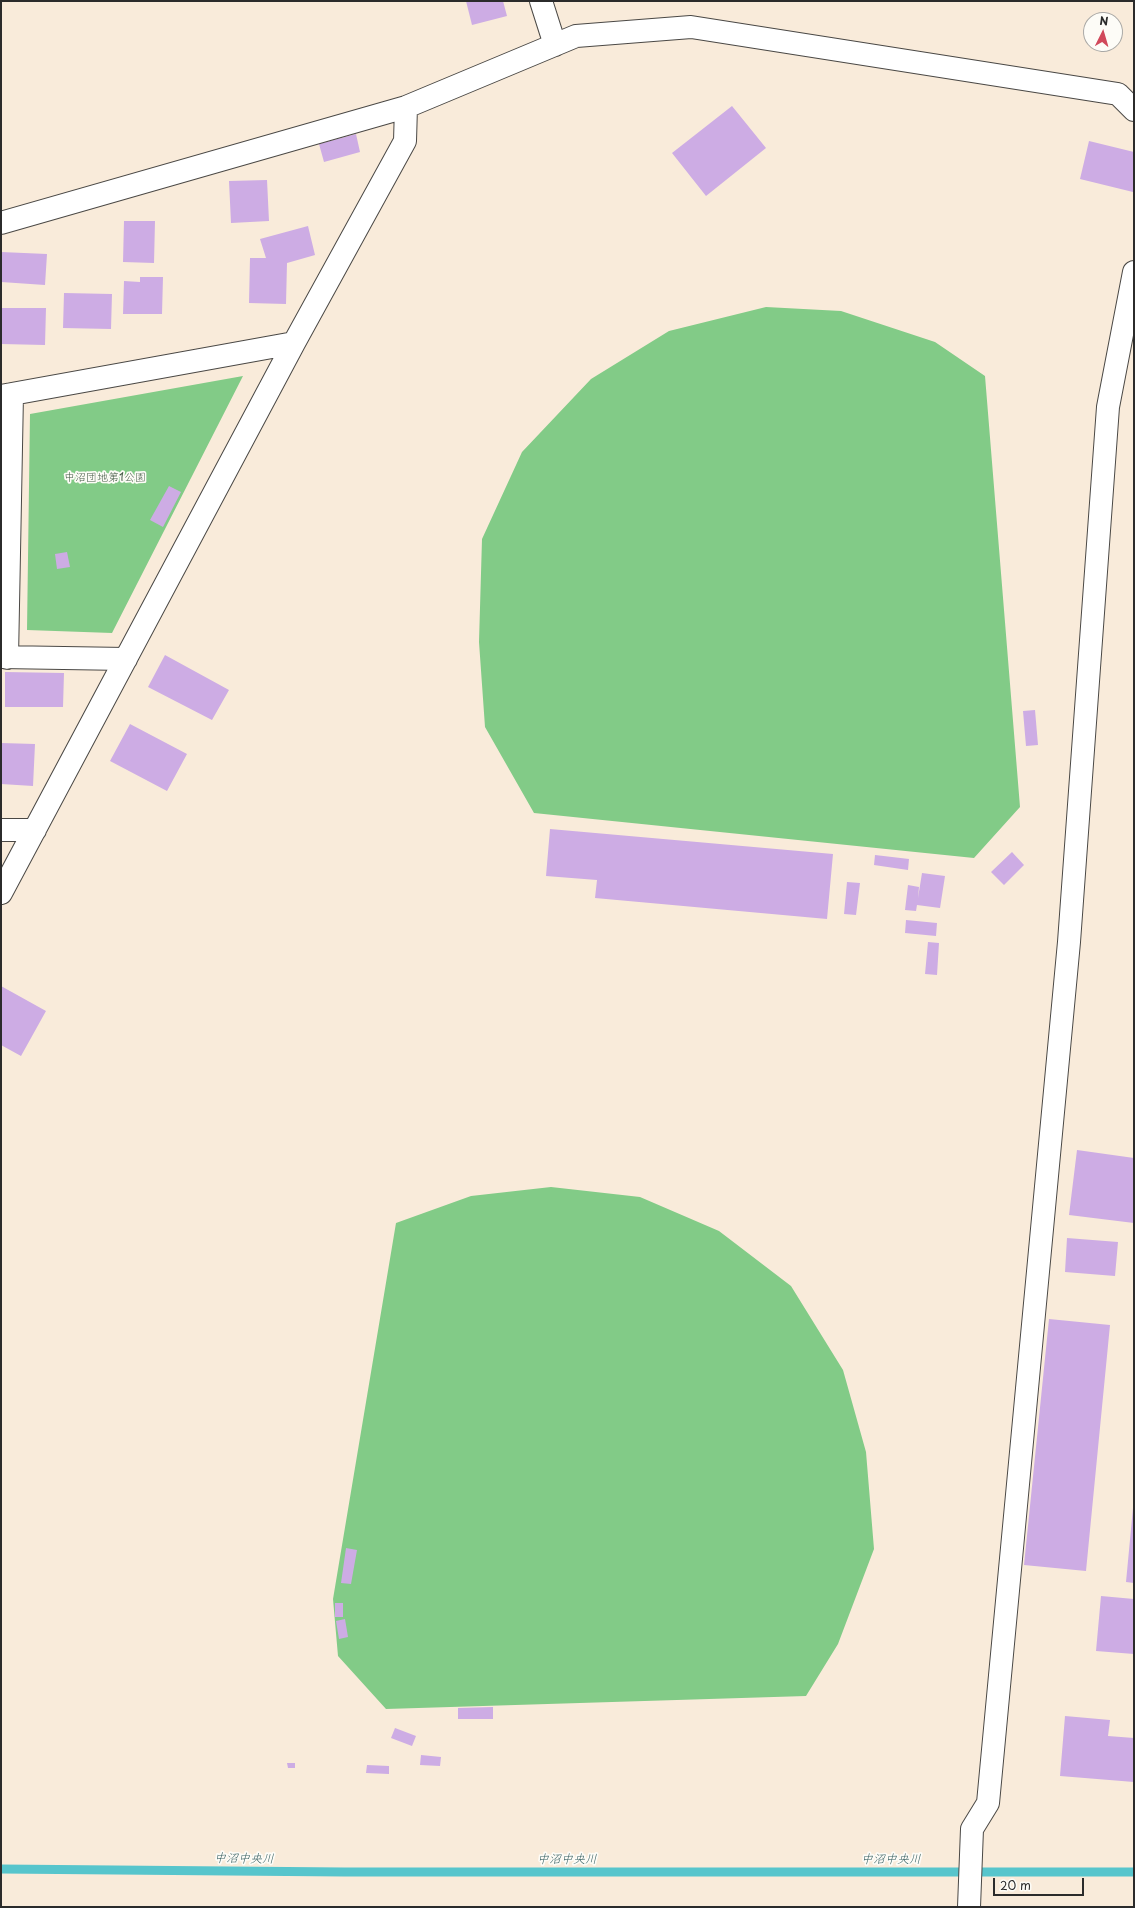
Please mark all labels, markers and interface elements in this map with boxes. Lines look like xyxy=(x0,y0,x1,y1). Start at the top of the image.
north arrow xyxy=(1083,12,1123,52)
text: N xyxy=(1099,12,1109,29)
park label: 中沼団地第1公園 xyxy=(64,471,146,485)
water label: 中沼中央川 xyxy=(214,1851,274,1867)
water label: 中沼中央川 xyxy=(537,1853,597,1867)
water label: 中沼中央川 xyxy=(861,1853,921,1867)
scale bar xyxy=(995,1870,1086,1896)
text: 20 m xyxy=(1000,1876,1031,1894)

